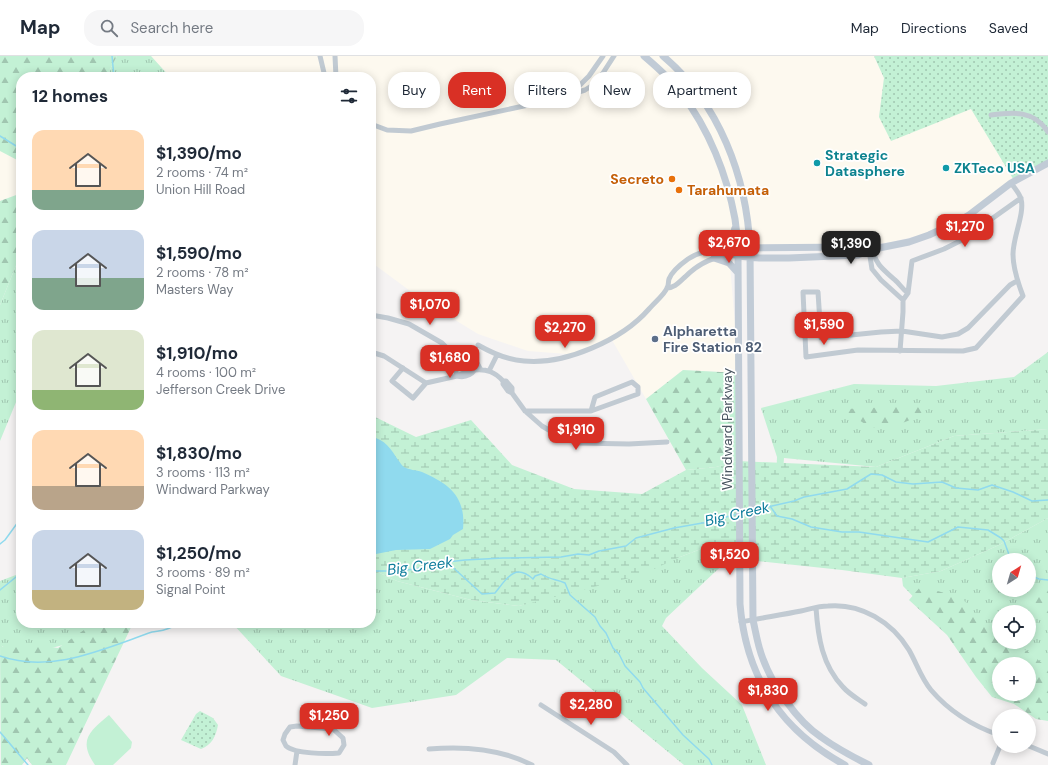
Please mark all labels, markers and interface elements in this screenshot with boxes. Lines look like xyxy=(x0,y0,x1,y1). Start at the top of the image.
search box xyxy=(84,10,364,46)
text: Map xyxy=(20,15,60,40)
icon: search xyxy=(98,17,120,39)
text: Search here xyxy=(130,18,213,38)
text: Map xyxy=(851,19,879,37)
text: Directions xyxy=(901,19,967,37)
text: Saved xyxy=(989,19,1028,37)
chip: Buy xyxy=(388,72,440,108)
chip: Rent xyxy=(448,72,506,108)
chip: Filters xyxy=(514,72,581,108)
chip: New xyxy=(589,72,645,108)
chip: Apartment xyxy=(653,72,751,108)
text: 12 homes xyxy=(32,85,108,107)
icon: filters xyxy=(338,85,360,107)
text: $1,390/mo xyxy=(156,142,242,164)
icon: home xyxy=(64,146,112,194)
place label: Strategic Datasphere xyxy=(825,146,905,180)
marker: Strategic Datasphere xyxy=(812,158,822,168)
place label: ZKTeco USA xyxy=(954,159,1035,177)
marker: ZKTeco USA xyxy=(941,163,951,173)
text: 2 rooms · 74 m² xyxy=(156,164,248,181)
place label: Secreto xyxy=(610,170,664,188)
marker: Secreto xyxy=(667,174,677,184)
text: Union Hill Road xyxy=(156,181,245,198)
place label: Tarahumata xyxy=(687,181,769,199)
marker: Tarahumata xyxy=(674,185,684,195)
pin: $1,270 xyxy=(932,214,998,248)
text: $1,270 xyxy=(945,218,985,235)
pin: $2,670 xyxy=(696,230,762,264)
pin: $1,390 xyxy=(818,231,884,265)
text: $2,670 xyxy=(708,234,750,251)
text: $1,390 xyxy=(831,235,871,252)
text: $1,590/mo xyxy=(156,242,242,264)
icon: home xyxy=(64,246,112,294)
text: 2 rooms · 78 m² xyxy=(156,264,248,281)
text: Masters Way xyxy=(156,281,233,298)
pin: $1,070 xyxy=(397,292,463,326)
text: $1,070 xyxy=(410,296,450,313)
pin: $1,590 xyxy=(791,312,857,346)
pin: $2,270 xyxy=(532,315,598,349)
text: $1,590 xyxy=(804,316,844,333)
text: $2,270 xyxy=(544,319,586,336)
place label: Alpharetta Fire Station 82 xyxy=(663,322,762,356)
marker: Alpharetta Fire Station 82 xyxy=(650,334,660,344)
text: $1,910/mo xyxy=(156,342,238,364)
pin: $1,680 xyxy=(417,345,483,379)
icon: home xyxy=(64,346,112,394)
text: $1,680 xyxy=(429,349,471,366)
text: 4 rooms · 100 m² xyxy=(156,364,256,381)
street label: Windward Parkway xyxy=(718,368,736,490)
text: Jefferson Creek Drive xyxy=(156,381,285,398)
pin: $1,910 xyxy=(543,417,609,451)
text: $1,910 xyxy=(557,421,595,438)
text: $1,830/mo xyxy=(156,442,242,464)
icon: home xyxy=(64,446,112,494)
text: 3 rooms · 113 m² xyxy=(156,464,250,481)
text: Windward Parkway xyxy=(156,481,270,498)
water label: Big Creek xyxy=(703,497,772,531)
text: $1,250/mo xyxy=(156,542,242,564)
pin: $1,520 xyxy=(697,542,763,576)
icon: home xyxy=(64,546,112,594)
text: $1,520 xyxy=(710,546,750,563)
water label: Big Creek xyxy=(386,552,454,580)
north arrow xyxy=(992,553,1036,597)
map controls xyxy=(992,553,1036,753)
text: 3 rooms · 89 m² xyxy=(156,564,250,581)
text: Signal Point xyxy=(156,581,225,598)
button: locate xyxy=(992,605,1036,649)
button: + xyxy=(992,657,1036,701)
pin: $1,830 xyxy=(735,678,801,712)
text: $1,830 xyxy=(747,682,789,699)
pin: $2,280 xyxy=(558,692,624,726)
text: $2,280 xyxy=(569,696,613,713)
pin: $1,250 xyxy=(296,703,362,737)
text: $1,250 xyxy=(309,707,349,724)
button: − xyxy=(992,709,1036,753)

